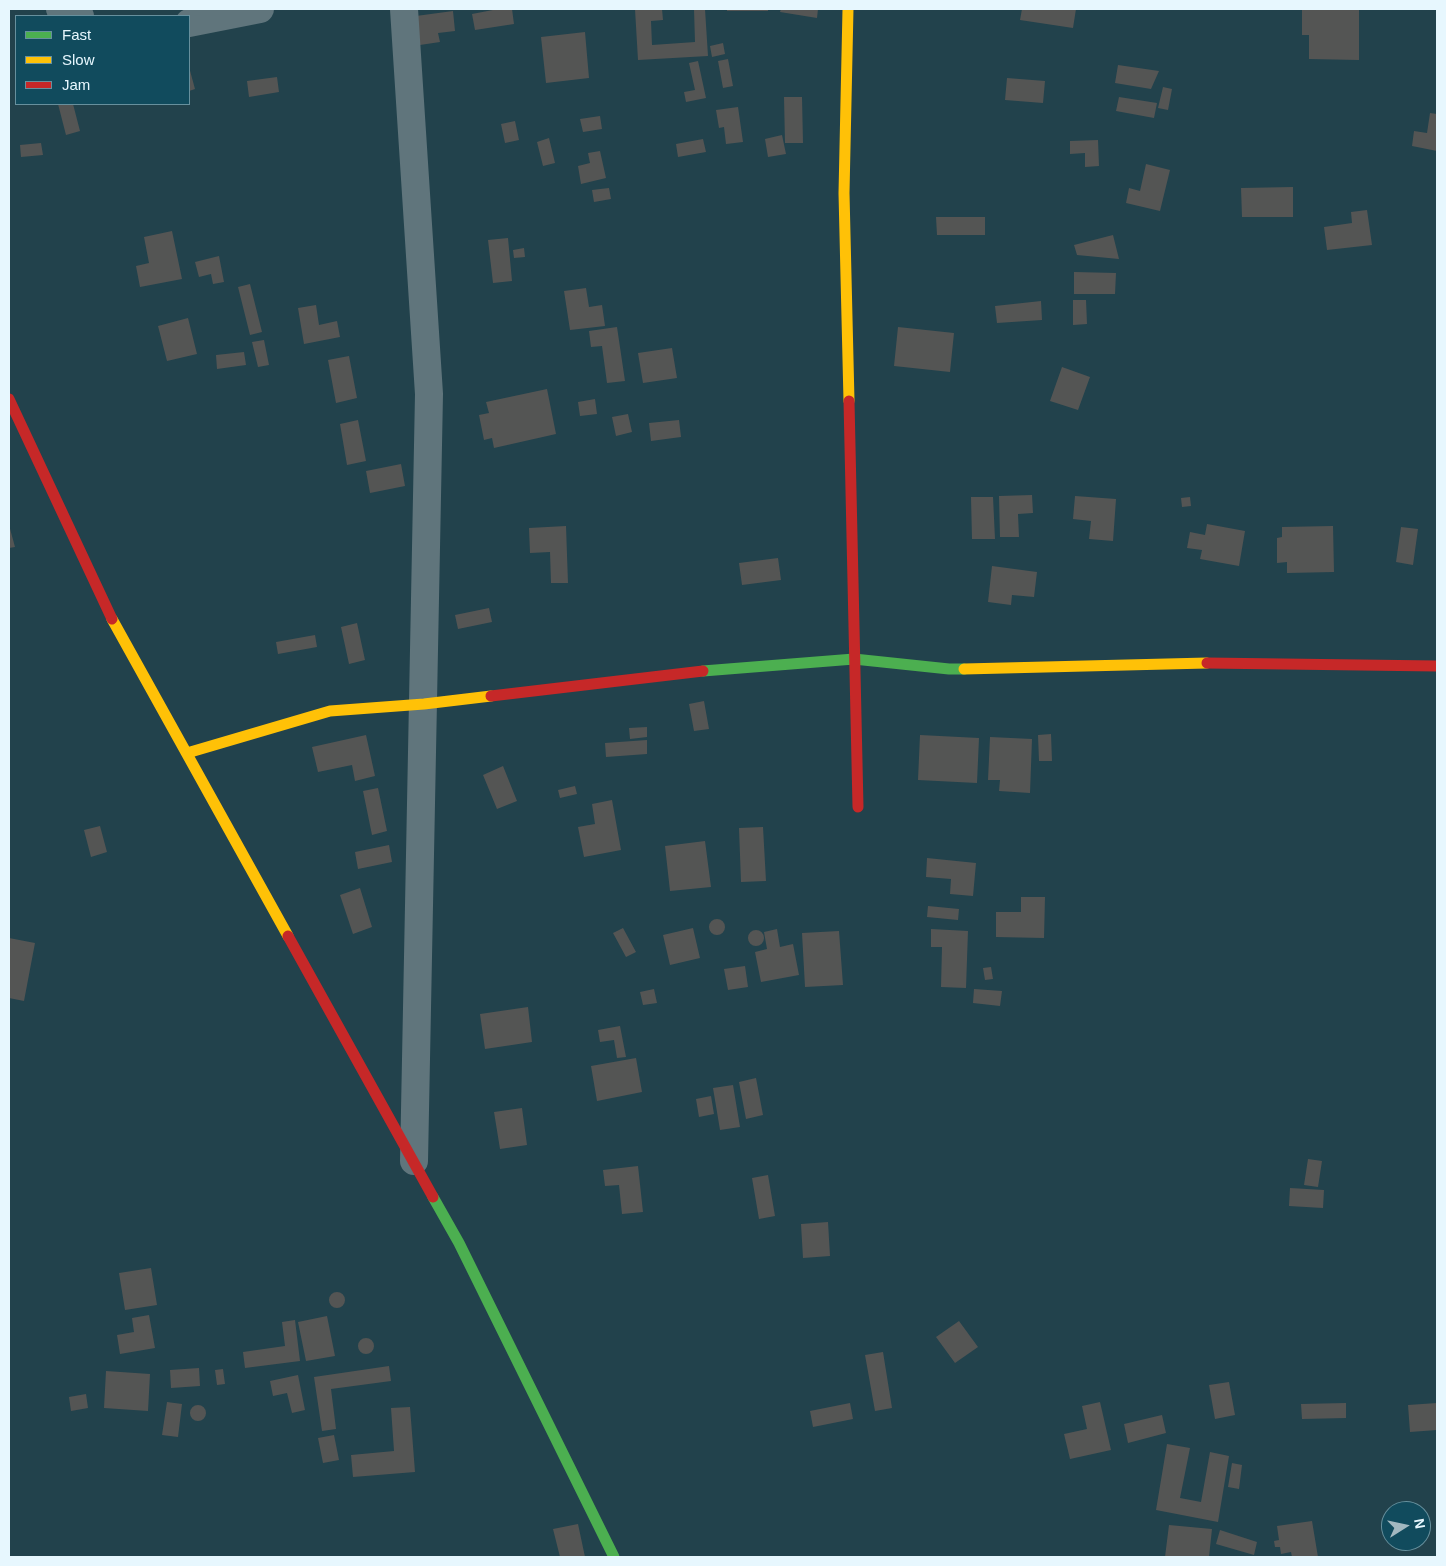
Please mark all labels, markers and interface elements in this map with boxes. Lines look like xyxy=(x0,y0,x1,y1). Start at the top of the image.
legend xyxy=(15,15,190,105)
text: Fast xyxy=(62,26,91,43)
text: Slow xyxy=(62,51,95,68)
text: Jam xyxy=(62,76,90,93)
north arrow xyxy=(1381,1501,1431,1551)
text: N xyxy=(1411,1517,1429,1530)

